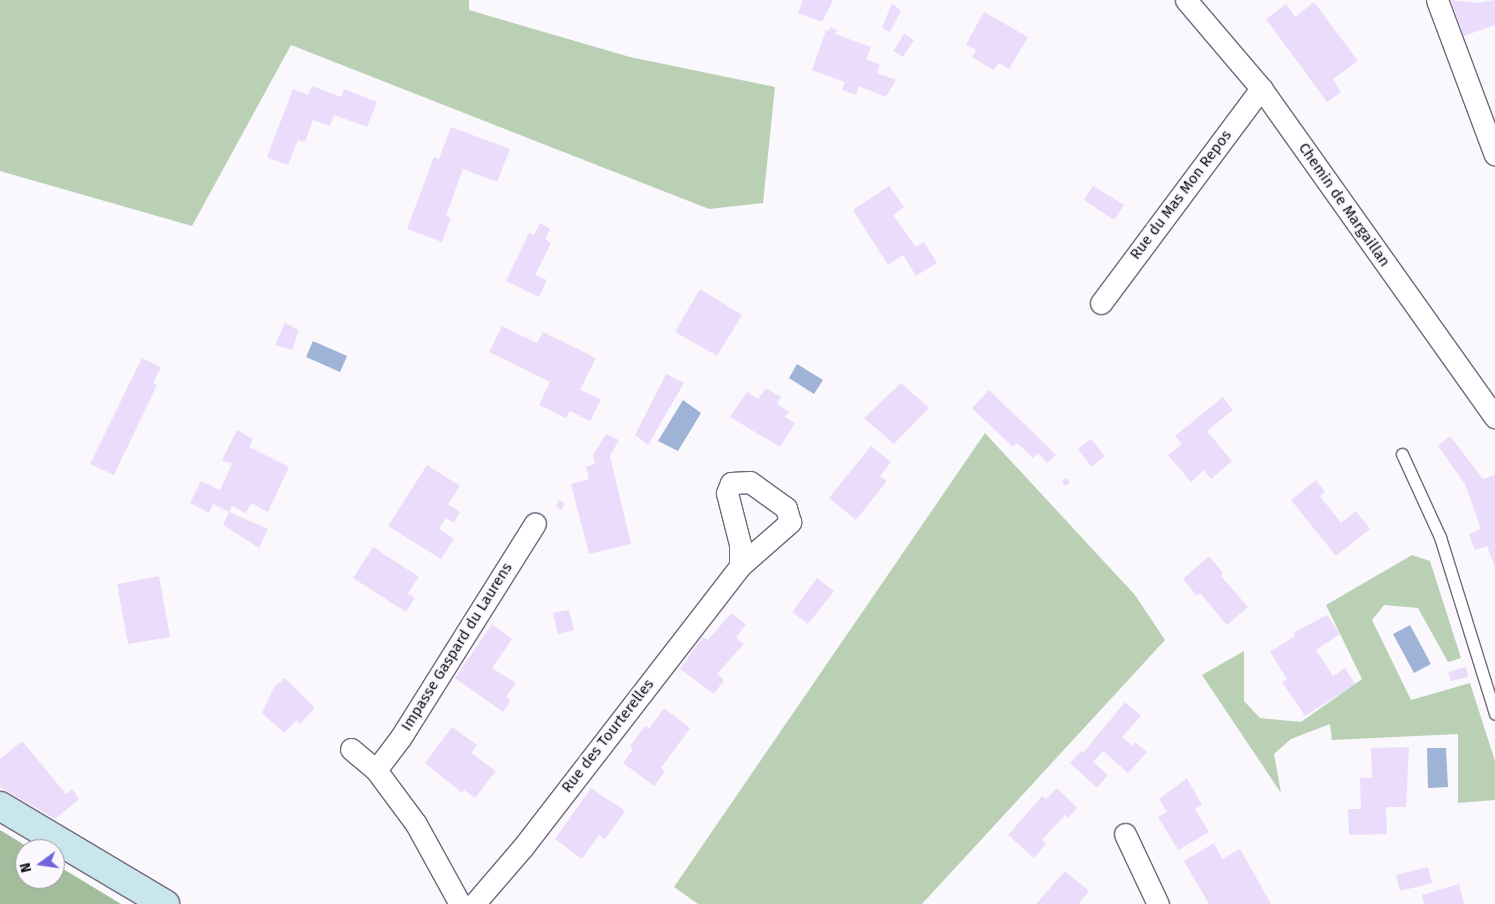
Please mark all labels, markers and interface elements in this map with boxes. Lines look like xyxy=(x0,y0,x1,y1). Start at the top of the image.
street label: Rue du Mas Mon Repos xyxy=(1127,127,1235,263)
street label: Chemin de Margaillan xyxy=(1294,140,1394,270)
street label: Impasse Gaspard du Laurens xyxy=(398,560,516,734)
street label: Rue des Tourterelles xyxy=(558,676,658,796)
north arrow xyxy=(15,839,65,889)
text: N xyxy=(17,861,35,874)

